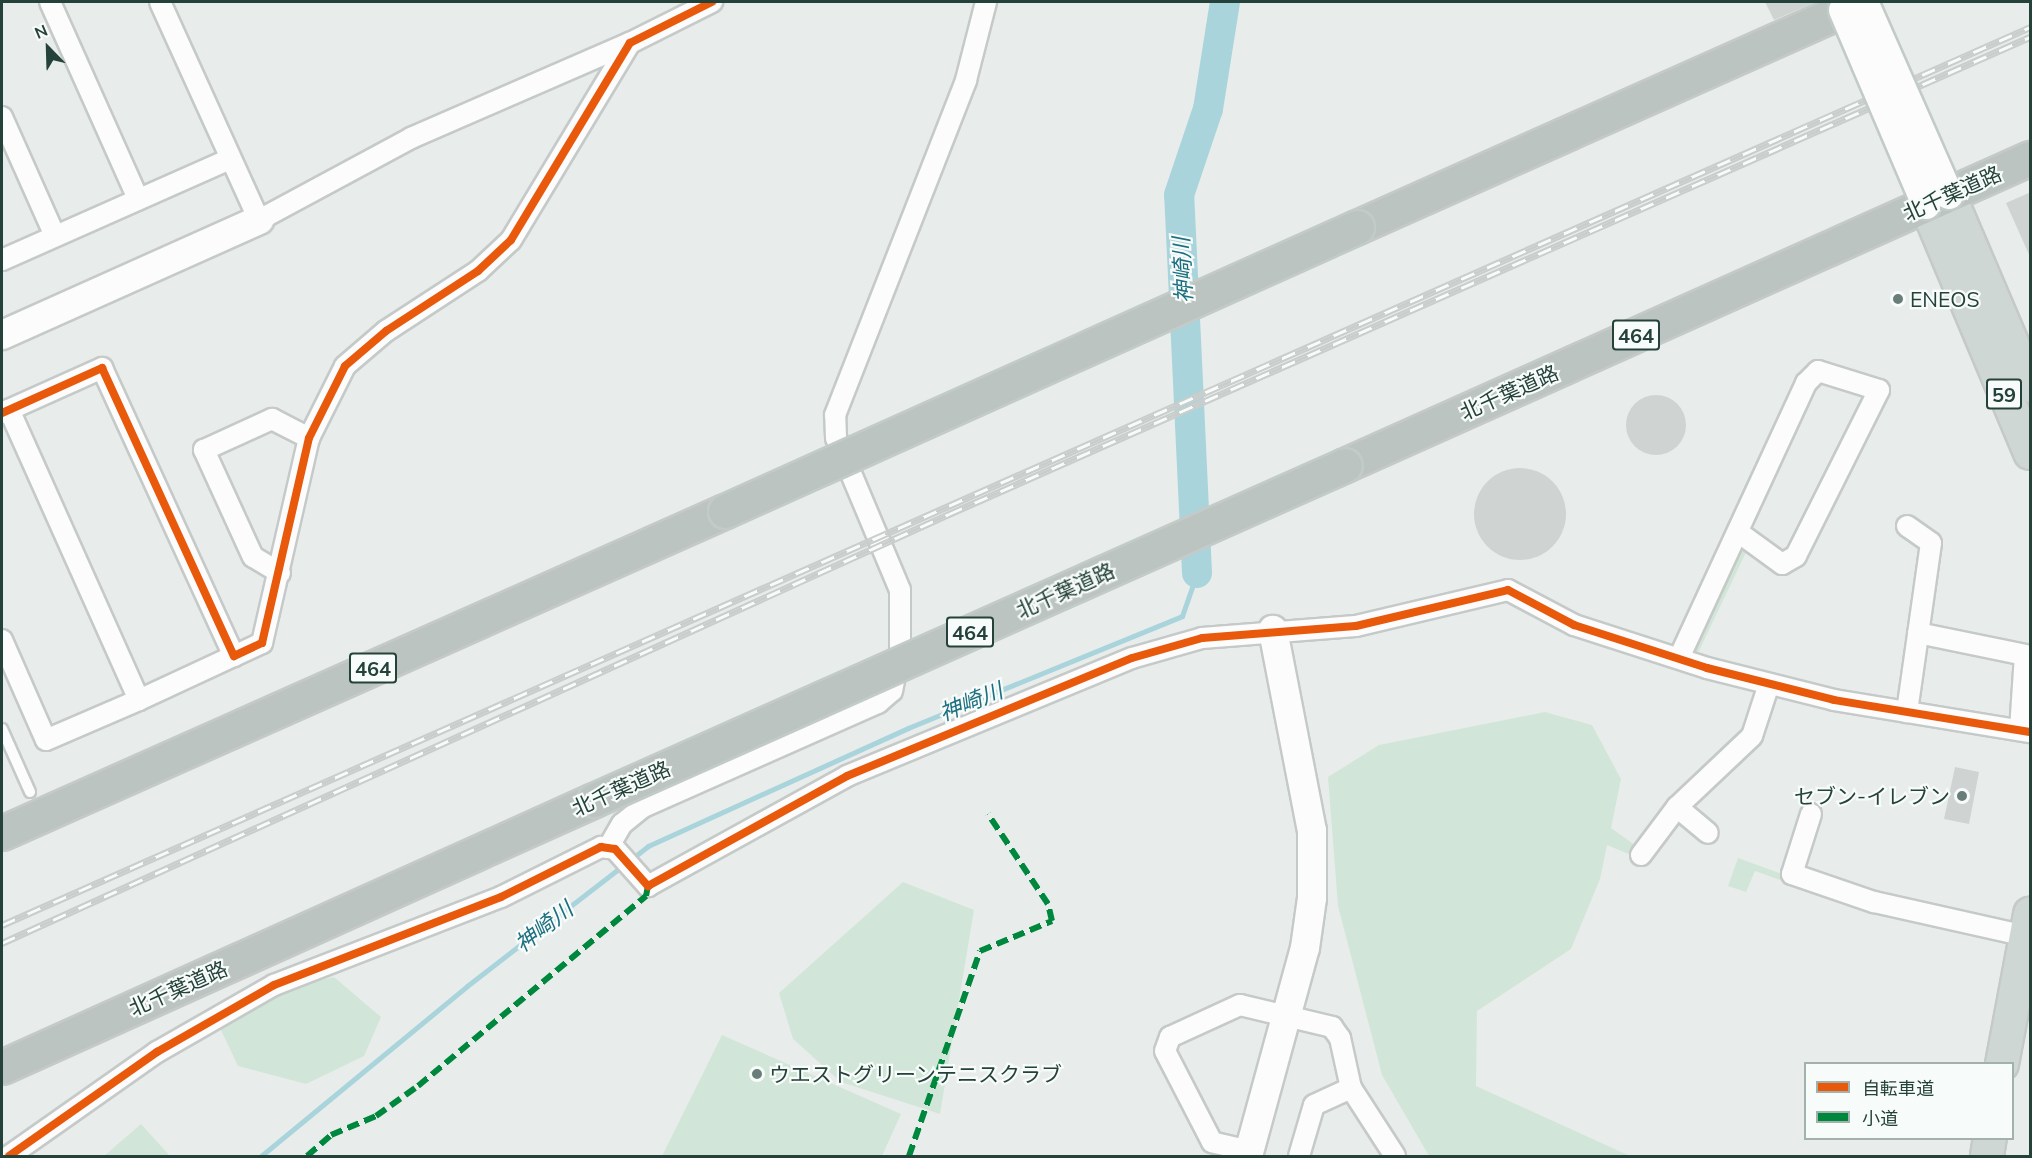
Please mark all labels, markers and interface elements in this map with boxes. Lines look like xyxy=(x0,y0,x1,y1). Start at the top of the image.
north arrow xyxy=(18,18,78,78)
text: N xyxy=(31,20,50,43)
street label: 北千葉道路 xyxy=(1899,160,2005,226)
water label: 神崎川 xyxy=(1168,236,1198,304)
place label: ENEOS xyxy=(1910,286,1980,312)
marker: ENEOS xyxy=(1891,292,1905,306)
road number: 464 xyxy=(1612,318,1660,352)
street label: 北千葉道路 xyxy=(1456,359,1562,425)
road number: 59 xyxy=(1986,377,2022,411)
street label: 北千葉道路 xyxy=(1012,557,1118,623)
road number: 464 xyxy=(946,615,994,649)
road number: 464 xyxy=(349,651,397,685)
water label: 神崎川 xyxy=(935,677,1007,727)
street label: 北千葉道路 xyxy=(568,755,674,821)
place label: セブン-イレブン xyxy=(1794,783,1950,809)
marker: セブン-イレブン xyxy=(1955,789,1969,803)
water label: 神崎川 xyxy=(510,896,578,958)
street label: 北千葉道路 xyxy=(125,955,231,1021)
place label: ウエストグリーンテニスクラブ xyxy=(769,1061,1063,1087)
legend xyxy=(1804,1062,2014,1140)
marker: ウエストグリーンテニスクラブ xyxy=(750,1067,764,1081)
text: 自転車道 xyxy=(1862,1077,1934,1100)
text: 小道 xyxy=(1862,1107,1898,1130)

